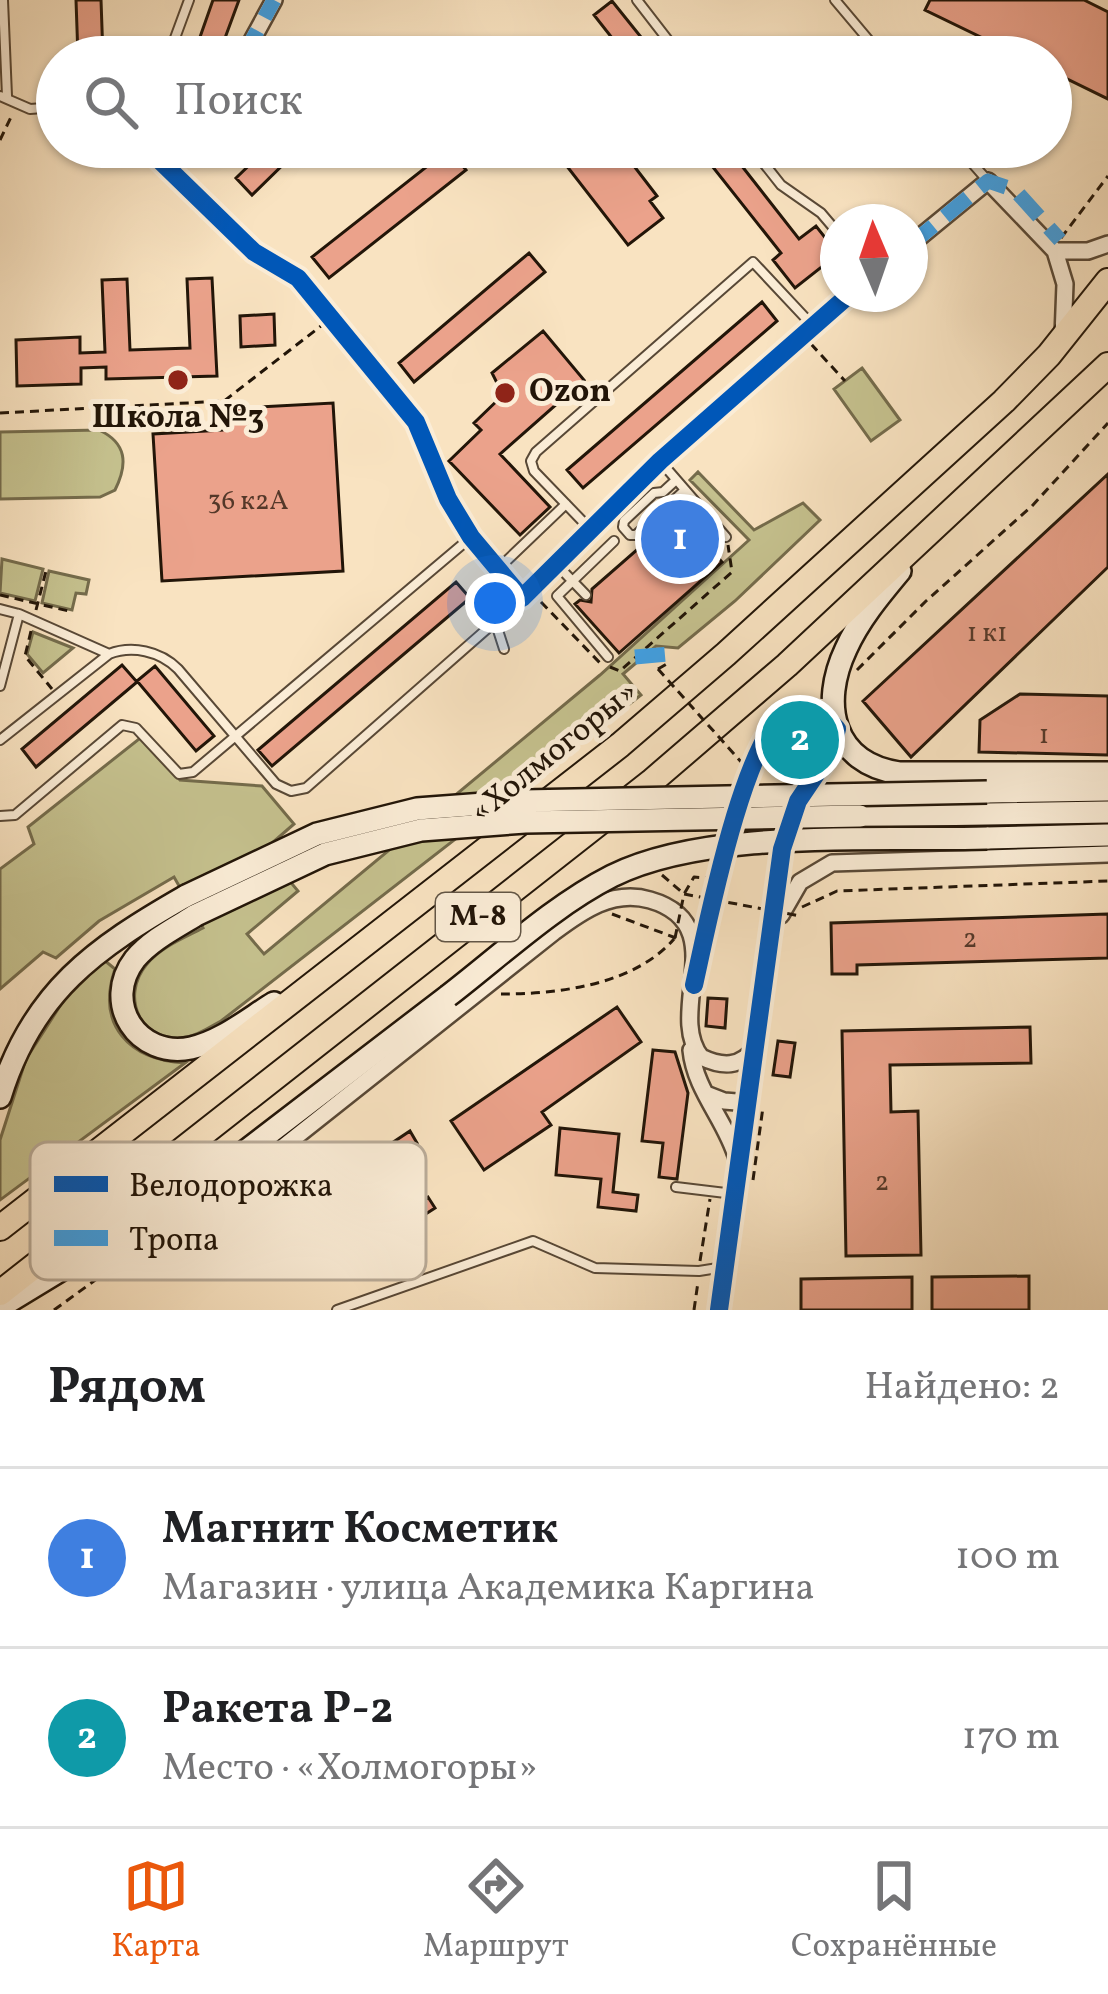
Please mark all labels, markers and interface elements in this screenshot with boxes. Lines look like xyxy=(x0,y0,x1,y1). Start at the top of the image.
search box xyxy=(36,36,1072,168)
icon: search xyxy=(78,69,144,135)
text: Поиск xyxy=(174,71,303,134)
north arrow xyxy=(820,204,928,312)
marker: Школа №3 xyxy=(165,367,191,393)
place label: Ozon xyxy=(529,370,611,416)
marker: Ozon xyxy=(492,380,518,406)
place label: Школа №3 xyxy=(92,396,264,442)
house number: 36 к2А xyxy=(208,483,288,521)
pin: 1 xyxy=(641,494,719,584)
your location xyxy=(465,573,525,633)
house number: 1 к1 xyxy=(967,615,1007,653)
street label: «Холмогоры» xyxy=(461,671,649,835)
pin: 2 xyxy=(761,695,839,785)
house number: 1 xyxy=(1039,717,1049,755)
road number: М-8 xyxy=(436,893,520,941)
house number: 2 xyxy=(963,921,977,959)
legend xyxy=(30,1142,426,1280)
house number: 2 xyxy=(875,1164,889,1202)
text: Велодорожка xyxy=(129,1165,333,1211)
text: Тропа xyxy=(129,1219,219,1265)
text: Рядом xyxy=(48,1353,206,1424)
text: Найдено: 2 xyxy=(864,1361,1060,1415)
text: Магнит Косметик xyxy=(162,1499,558,1562)
text: 1 xyxy=(79,1531,95,1585)
text: 100 m xyxy=(955,1531,1060,1585)
text: Магазин · улица Академика Каргина xyxy=(162,1562,815,1616)
text: Ракета Р-2 xyxy=(162,1679,393,1742)
text: 2 xyxy=(77,1711,97,1765)
text: 170 m xyxy=(962,1711,1060,1765)
text: Место · «Холмогоры» xyxy=(162,1742,537,1796)
tab: Карта xyxy=(111,1853,201,1971)
tab: Маршрут xyxy=(423,1853,569,1971)
tab: Сохранённые xyxy=(791,1853,997,1971)

